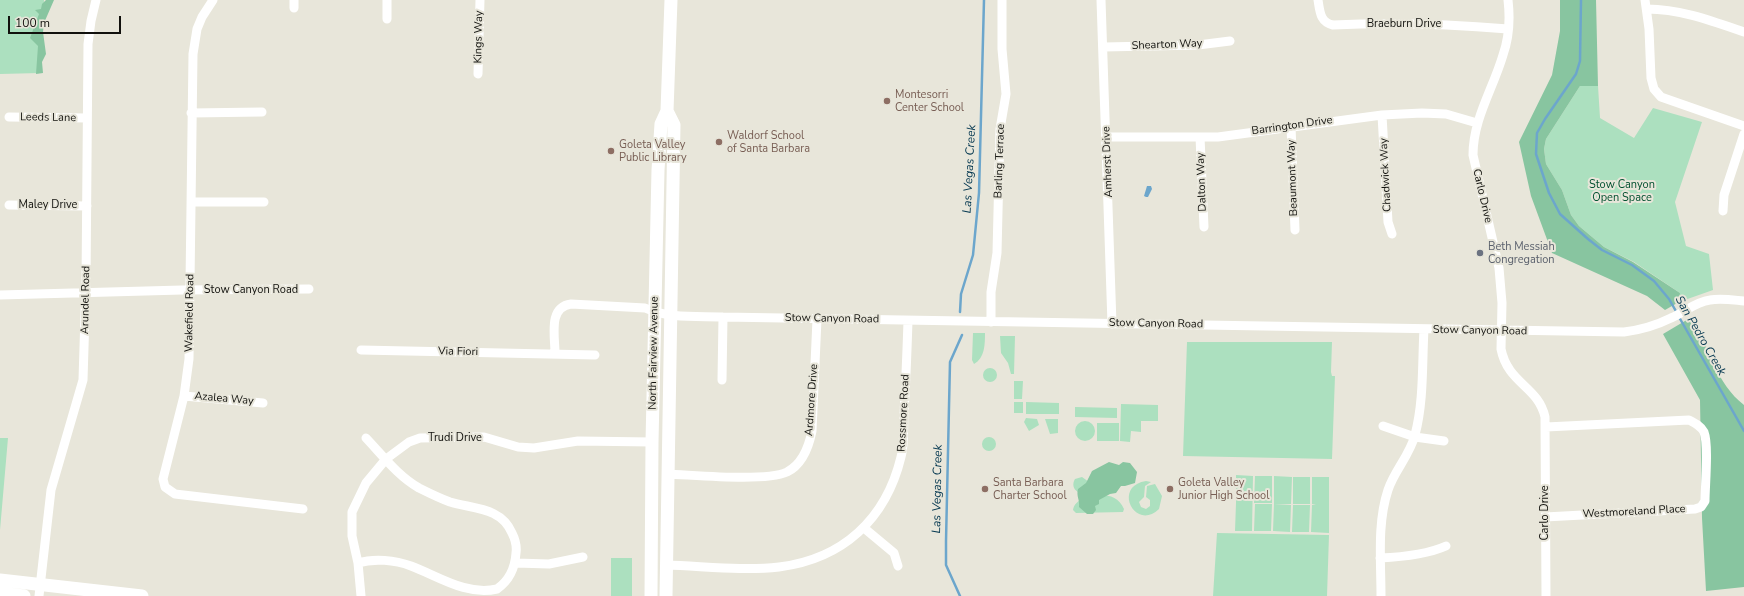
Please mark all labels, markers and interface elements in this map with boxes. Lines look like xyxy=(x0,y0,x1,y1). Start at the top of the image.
scale bar xyxy=(10,8,123,34)
street label: Kings Way xyxy=(472,10,486,64)
text: 100 m xyxy=(15,15,50,31)
street label: Braeburn Drive xyxy=(1367,17,1441,31)
street label: Shearton Way xyxy=(1131,37,1203,53)
place label: Montesorri Center School xyxy=(895,88,964,114)
marker: Montesorri Center School xyxy=(882,96,892,106)
street label: Leeds Lane xyxy=(20,111,76,125)
street label: Barrington Drive xyxy=(1251,114,1333,138)
street label: Barling Terrace xyxy=(992,123,1008,199)
water label: Las Vegas Creek xyxy=(960,124,980,214)
street label: Amherst Drive xyxy=(1100,126,1116,198)
place label: Waldorf School of Santa Barbara xyxy=(727,129,810,155)
marker: Waldorf School of Santa Barbara xyxy=(714,137,724,147)
place label: Goleta Valley Public Library xyxy=(619,138,687,164)
street label: Chadwick Way xyxy=(1377,138,1395,212)
street label: Beaumont Way xyxy=(1285,139,1301,217)
marker: Goleta Valley Public Library xyxy=(606,146,616,156)
street label: Dalton Way xyxy=(1194,152,1210,212)
street label: Carlo Drive xyxy=(1469,168,1495,224)
park label: Stow Canyon Open Space xyxy=(1589,178,1655,204)
street label: Maley Drive xyxy=(19,198,77,212)
place label: Beth Messiah Congregation xyxy=(1488,240,1555,266)
marker: Beth Messiah Congregation xyxy=(1475,248,1485,258)
street label: Arundel Road xyxy=(79,266,93,334)
street label: Wakefield Road xyxy=(183,274,197,352)
street label: Stow Canyon Road xyxy=(204,283,298,297)
water label: San Pedro Creek xyxy=(1671,294,1729,378)
street label: North Fairview Avenue xyxy=(646,296,662,410)
street label: Stow Canyon Road xyxy=(785,312,879,326)
street label: Stow Canyon Road xyxy=(1109,317,1203,331)
street label: Stow Canyon Road xyxy=(1433,324,1527,338)
street label: Via Fiori xyxy=(438,345,478,359)
street label: Ardmore Drive xyxy=(803,363,821,437)
street label: Rossmore Road xyxy=(895,374,913,452)
street label: Azalea Way xyxy=(194,390,254,408)
street label: Trudi Drive xyxy=(428,431,482,445)
water label: Las Vegas Creek xyxy=(930,444,946,534)
place label: Santa Barbara Charter School xyxy=(993,476,1067,502)
place label: Goleta Valley Junior High School xyxy=(1178,476,1269,502)
marker: Santa Barbara Charter School xyxy=(980,484,990,494)
marker: Goleta Valley Junior High School xyxy=(1165,484,1175,494)
street label: Carlo Drive xyxy=(1538,485,1552,541)
street label: Westmoreland Place xyxy=(1582,503,1686,521)

